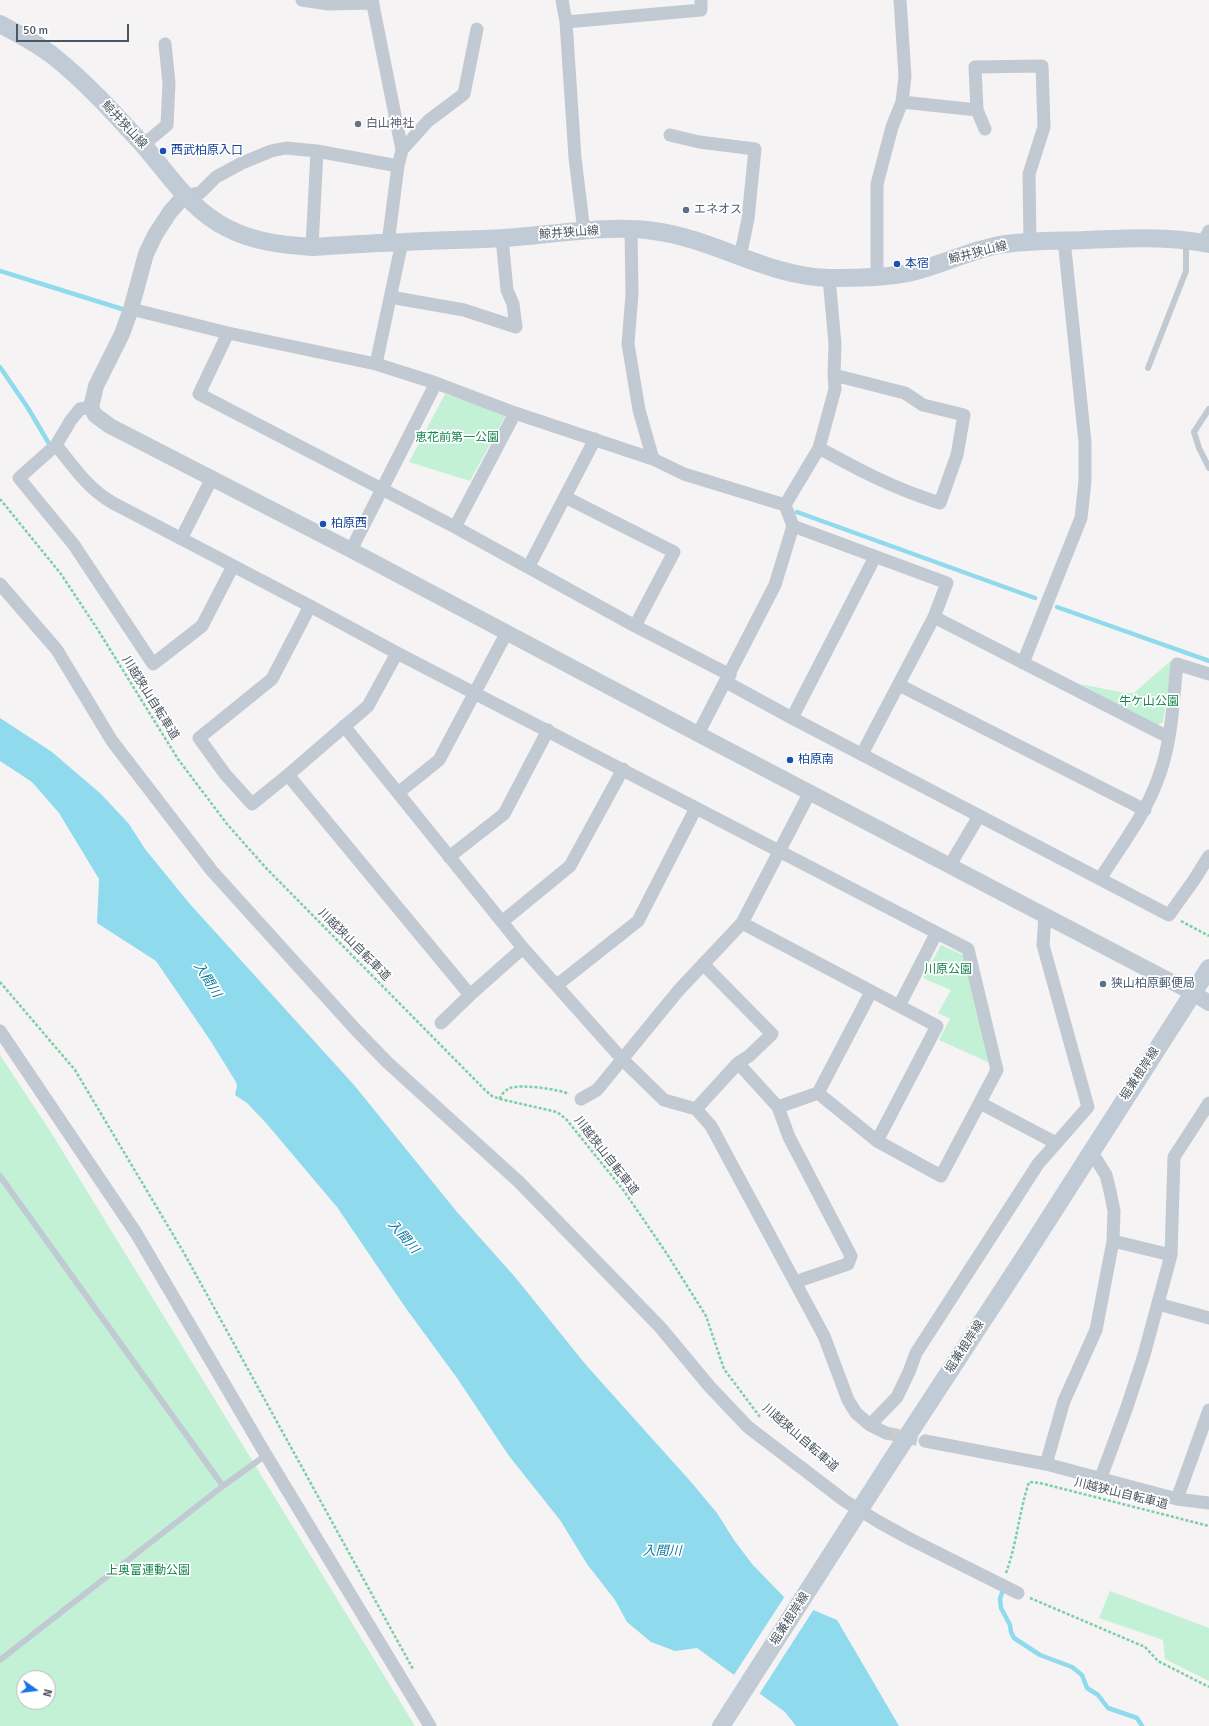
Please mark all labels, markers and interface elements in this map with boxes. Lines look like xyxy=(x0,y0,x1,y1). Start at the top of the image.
scale bar xyxy=(18,16,131,42)
text: 50 m xyxy=(23,23,48,38)
street label: 鯨井狭山線 xyxy=(98,98,150,152)
place label: 白山神社 xyxy=(366,117,414,131)
marker: 白山神社 xyxy=(353,119,363,129)
place label: 西武柏原入口 xyxy=(171,144,243,158)
marker: 西武柏原入口 xyxy=(158,146,168,156)
place label: エネオス xyxy=(694,203,742,217)
marker: エネオス xyxy=(681,205,691,215)
street label: 鯨井狭山線 xyxy=(539,224,599,242)
street label: 鯨井狭山線 xyxy=(947,239,1009,267)
place label: 本宿 xyxy=(905,257,929,271)
marker: 本宿 xyxy=(892,259,902,269)
park label: 恵花前第一公園 xyxy=(415,431,499,445)
place label: 柏原西 xyxy=(331,517,367,531)
marker: 柏原西 xyxy=(318,519,328,529)
street label: 川越狭山自転車道 xyxy=(118,653,182,743)
park label: 牛ケ山公園 xyxy=(1119,695,1179,709)
place label: 柏原南 xyxy=(798,753,834,767)
marker: 柏原南 xyxy=(785,755,795,765)
street label: 川越狭山自転車道 xyxy=(315,906,393,984)
water label: 入間川 xyxy=(190,959,224,1001)
park label: 川原公園 xyxy=(924,963,972,977)
place label: 狭山柏原郵便局 xyxy=(1111,977,1195,991)
marker: 狭山柏原郵便局 xyxy=(1098,979,1108,989)
street label: 堀兼根岸線 xyxy=(1118,1045,1162,1103)
street label: 川越狭山自転車道 xyxy=(571,1114,641,1198)
water label: 入間川 xyxy=(384,1217,422,1257)
street label: 堀兼根岸線 xyxy=(943,1318,987,1376)
street label: 川越狭山自転車道 xyxy=(759,1401,841,1475)
street label: 川越狭山自転車道 xyxy=(1073,1475,1169,1513)
water label: 入間川 xyxy=(643,1544,681,1560)
park label: 上奥富運動公園 xyxy=(106,1564,190,1578)
street label: 堀兼根岸線 xyxy=(768,1590,812,1648)
north arrow xyxy=(16,1670,56,1710)
text: N xyxy=(40,1687,54,1698)

